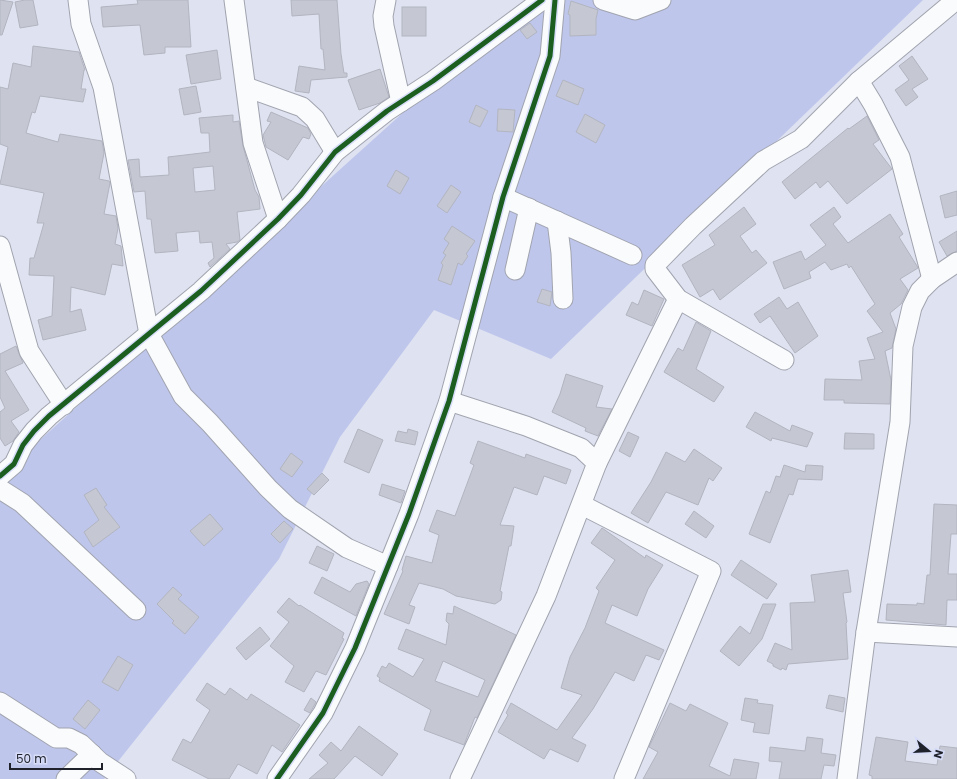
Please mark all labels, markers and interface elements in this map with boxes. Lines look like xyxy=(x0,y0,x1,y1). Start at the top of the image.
north arrow xyxy=(909,731,949,771)
scale bar xyxy=(10,745,102,771)
text: N xyxy=(930,748,947,761)
text: 50 m xyxy=(16,750,47,767)

